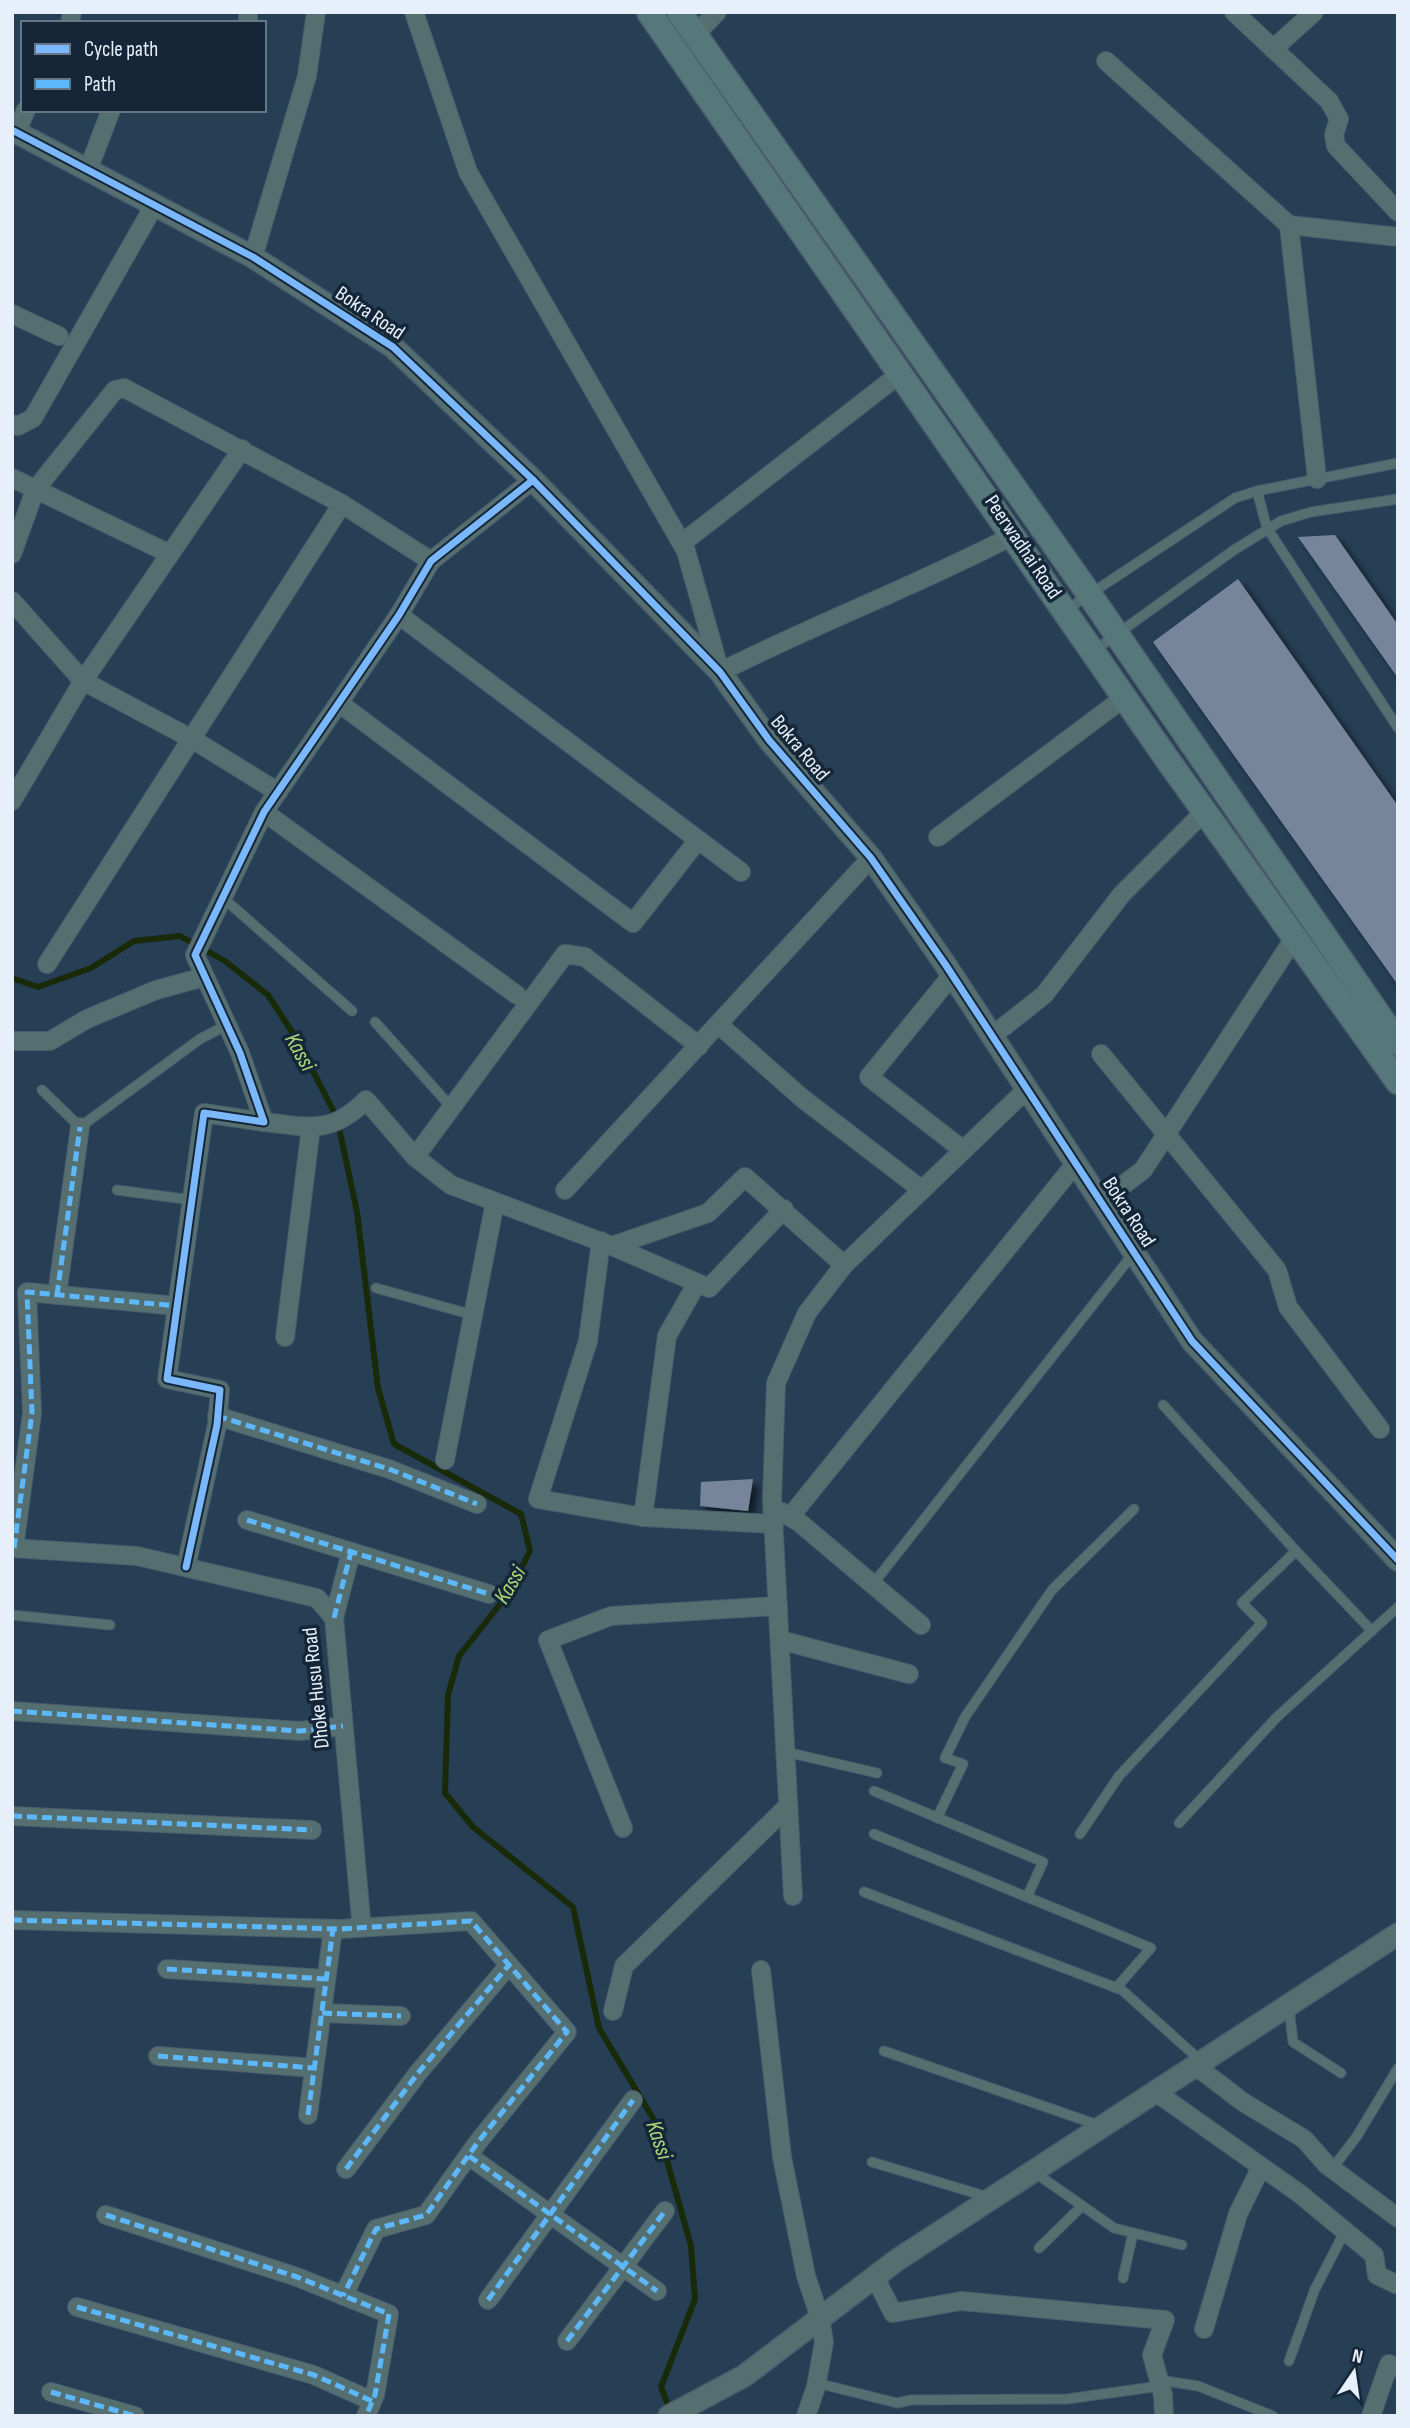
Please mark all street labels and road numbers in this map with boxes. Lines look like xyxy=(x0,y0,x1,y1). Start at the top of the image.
street label: Bokra Road xyxy=(331,281,409,345)
street label: Peerwadhai Road xyxy=(979,490,1067,604)
street label: Bokra Road xyxy=(765,710,835,786)
street label: Bokra Road xyxy=(1097,1172,1161,1252)
street label: Dhoke Husu Road xyxy=(297,1626,335,1750)

